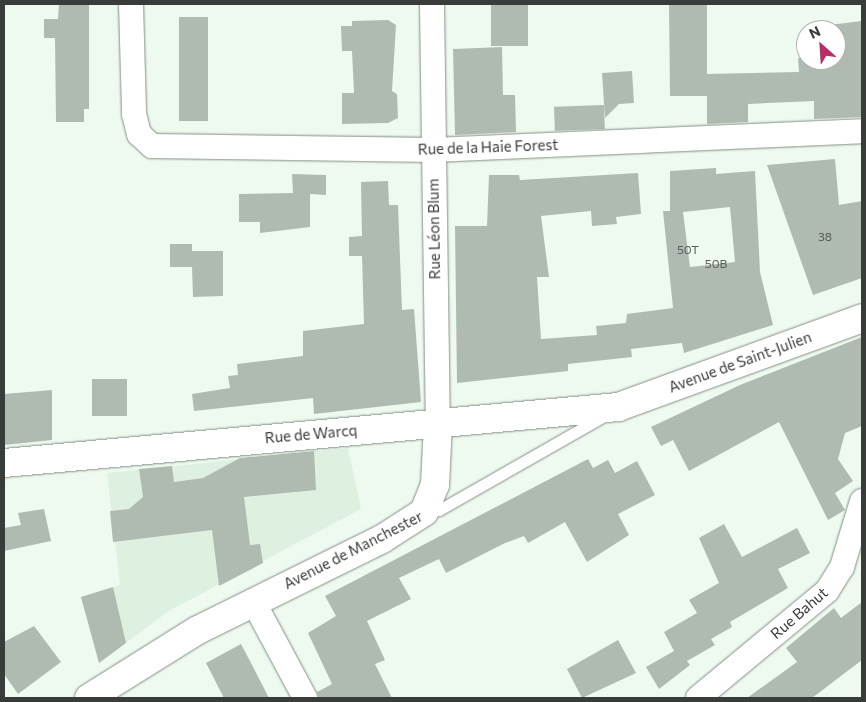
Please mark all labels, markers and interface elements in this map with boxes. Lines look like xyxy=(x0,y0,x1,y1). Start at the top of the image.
north arrow xyxy=(796,20,846,70)
text: N xyxy=(806,22,823,42)
street label: Rue de la Haie Forest xyxy=(417,136,559,158)
street label: Rue Léon Blum xyxy=(424,178,444,280)
house number: 38 xyxy=(818,230,832,244)
house number: 50T xyxy=(677,243,699,257)
house number: 50B xyxy=(705,257,727,271)
street label: Avenue de Saint-Julien xyxy=(666,328,814,396)
street label: Rue de Warcq xyxy=(264,421,358,447)
street label: Avenue de Manchester xyxy=(280,507,426,593)
street label: Rue Bahut xyxy=(767,583,831,643)

